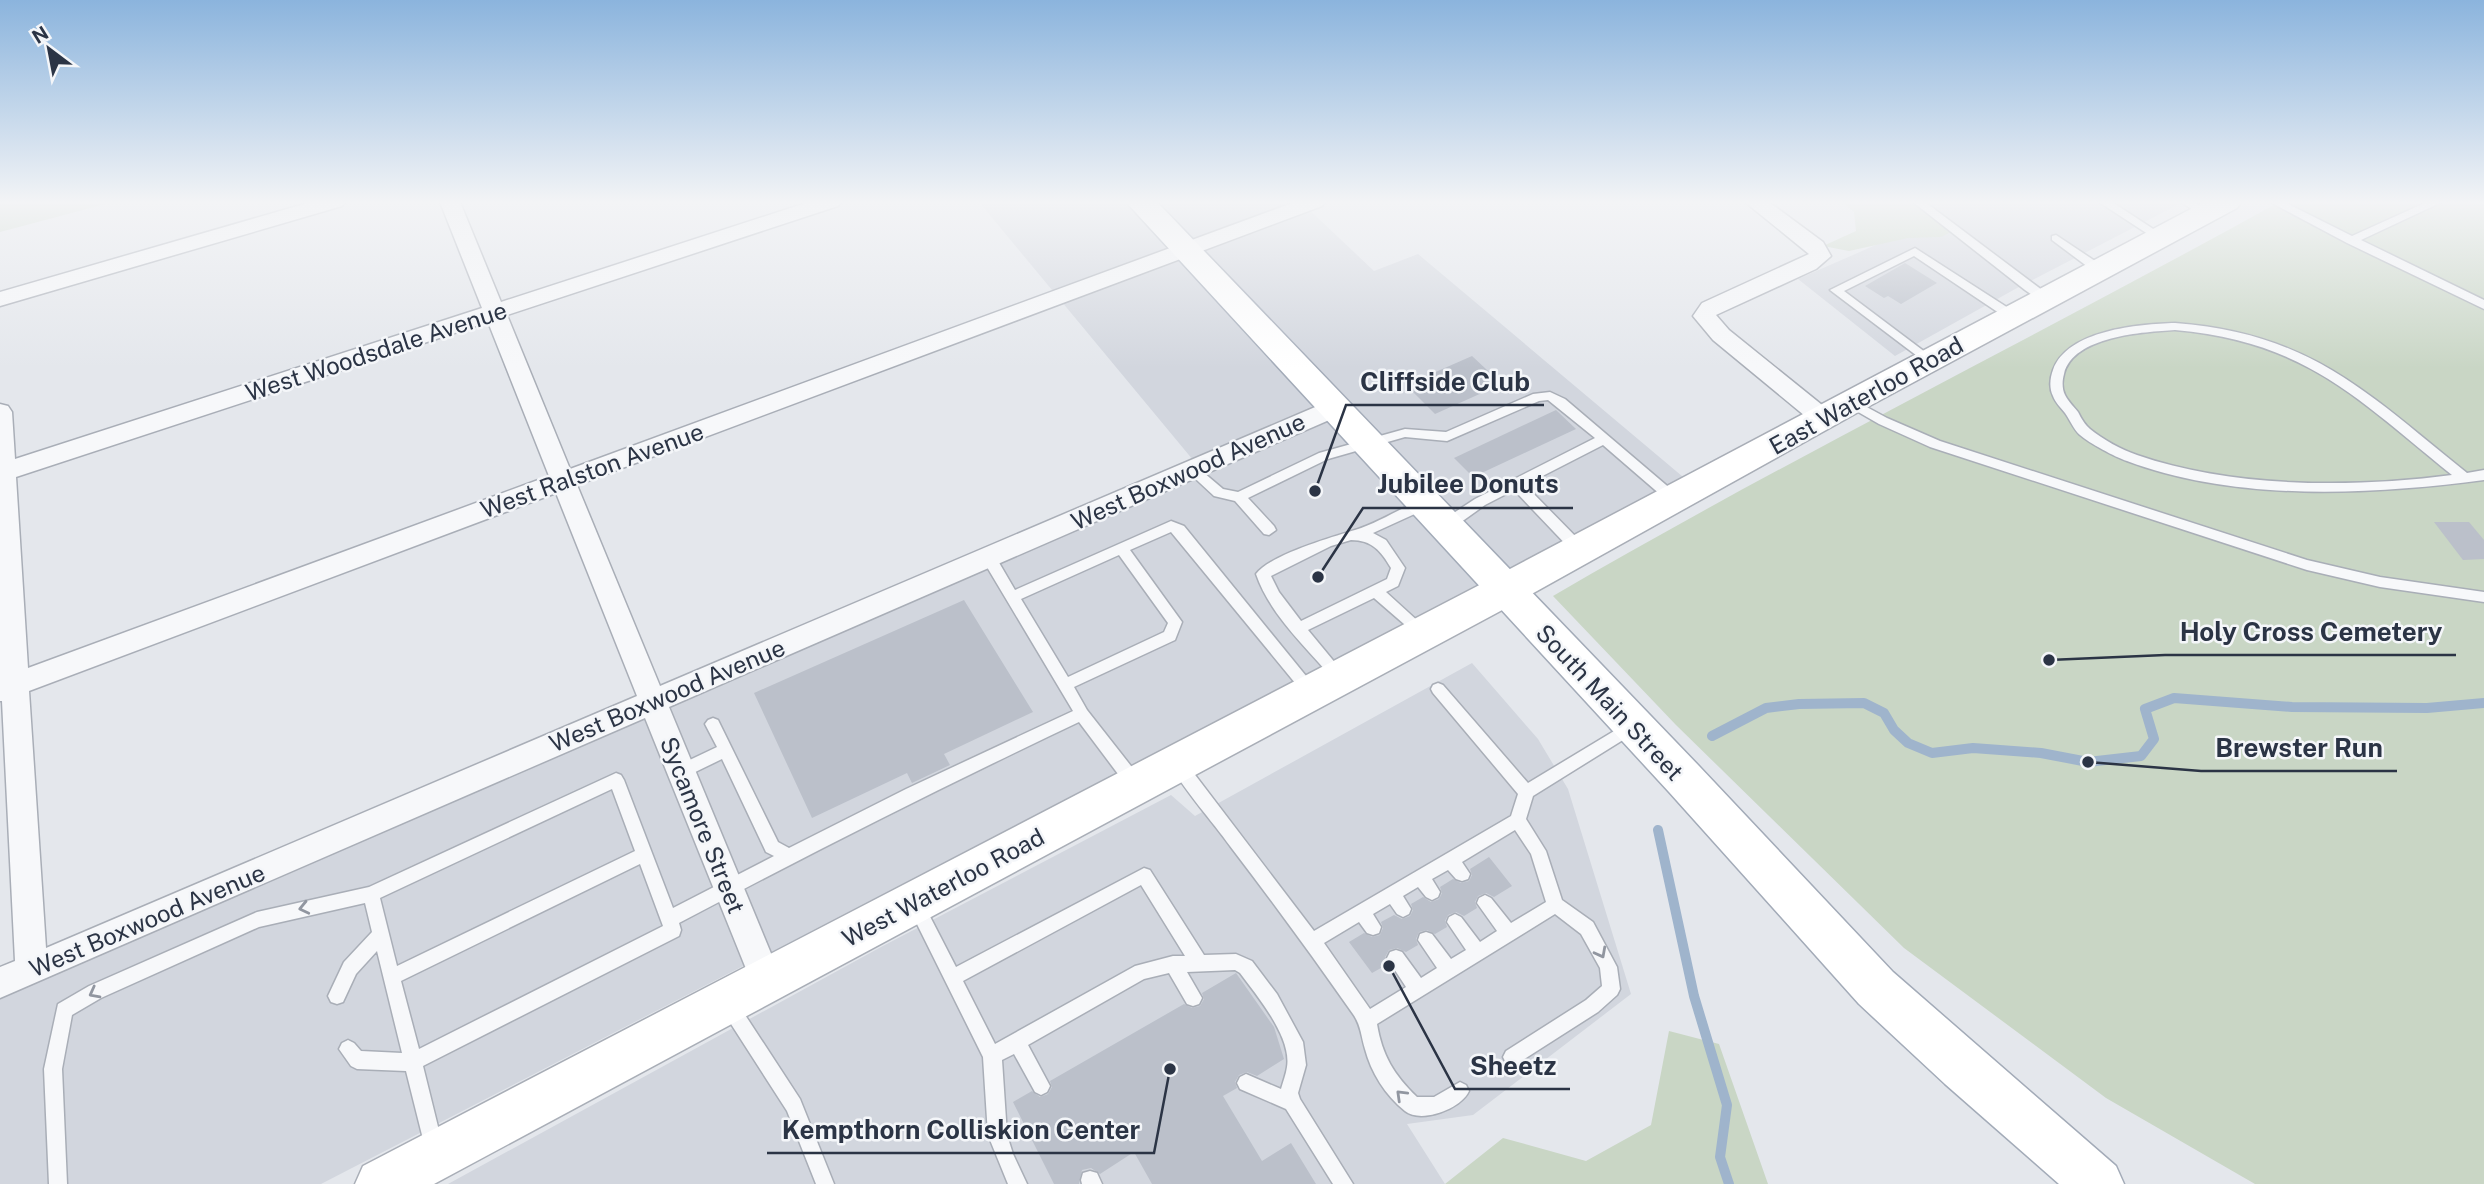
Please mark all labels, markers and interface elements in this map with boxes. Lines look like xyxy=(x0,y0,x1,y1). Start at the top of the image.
north arrow xyxy=(14,14,84,84)
text: N xyxy=(28,21,52,48)
street label: West Woodsdale Avenue xyxy=(242,295,510,407)
street label: East Waterloo Road xyxy=(1764,330,1968,460)
callout: Cliffside Club xyxy=(1346,358,1544,405)
text: Cliffside Club xyxy=(1360,366,1530,397)
street label: West Boxwood Avenue xyxy=(1067,407,1309,535)
street label: West Ralston Avenue xyxy=(477,417,707,523)
callout: Jubilee Donuts xyxy=(1363,461,1573,508)
text: Jubilee Donuts xyxy=(1377,468,1559,499)
callout: Holy Cross Cemetery xyxy=(2165,608,2456,655)
text: Holy Cross Cemetery xyxy=(2180,616,2443,647)
street label: South Main Street xyxy=(1531,618,1689,786)
street label: West Boxwood Avenue xyxy=(545,633,789,757)
callout: Brewster Run xyxy=(2201,724,2397,771)
text: Brewster Run xyxy=(2215,732,2383,763)
street label: Sycamore Street xyxy=(655,733,751,917)
street label: West Waterloo Road xyxy=(837,822,1049,952)
street label: West Boxwood Avenue xyxy=(25,858,269,982)
one-way arrow xyxy=(298,900,310,914)
one-way arrow xyxy=(1592,946,1606,959)
one-way arrow xyxy=(89,985,101,999)
callout: Sheetz xyxy=(1455,1042,1570,1089)
text: Sheetz xyxy=(1470,1050,1556,1081)
one-way arrow xyxy=(1396,1090,1409,1103)
callout: Kempthorn Colliskion Center xyxy=(767,1106,1154,1153)
text: Kempthorn Colliskion Center xyxy=(782,1114,1141,1145)

